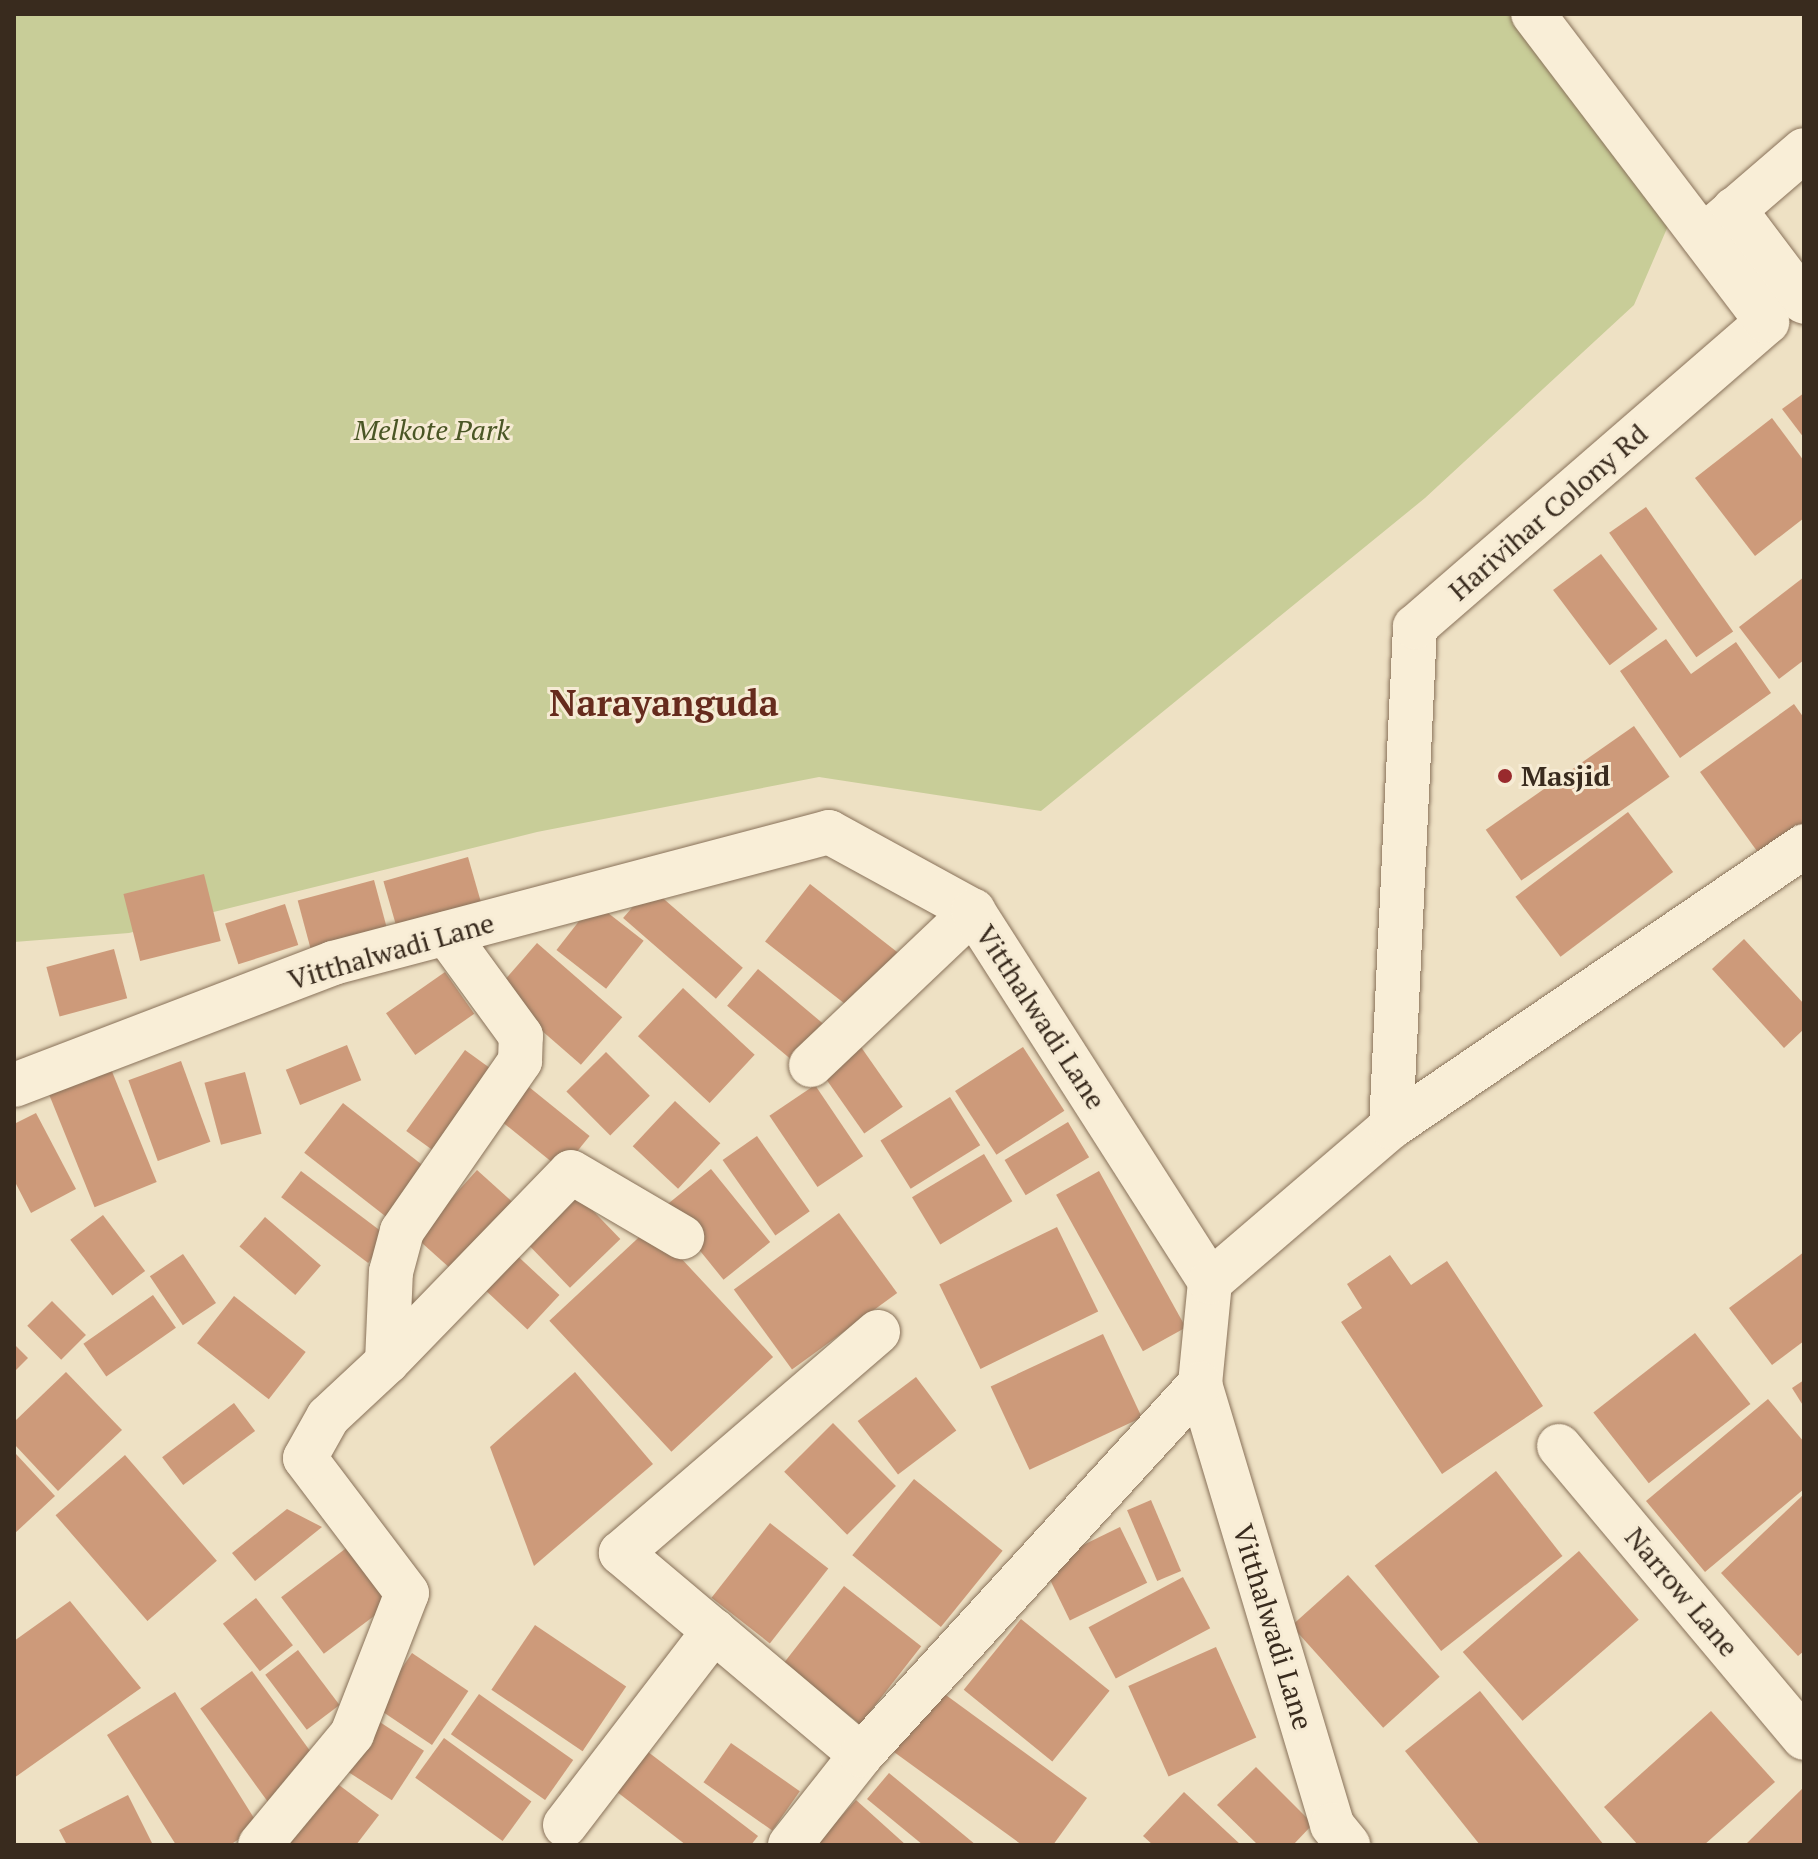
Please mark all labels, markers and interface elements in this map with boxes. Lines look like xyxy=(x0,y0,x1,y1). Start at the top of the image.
park label: Melkote Park xyxy=(354,413,510,447)
street label: Harivihar Colony Rd xyxy=(1442,417,1654,607)
district label: Narayanguda xyxy=(549,681,779,725)
place label: Masjid xyxy=(1521,759,1610,793)
marker: Masjid xyxy=(1496,767,1514,785)
street label: Vitthalwadi Lane xyxy=(284,906,498,996)
street label: Vitthalwadi Lane xyxy=(969,919,1113,1115)
street label: Vitthalwadi Lane xyxy=(1226,1520,1320,1734)
street label: Narrow Lane xyxy=(1618,1520,1746,1664)

